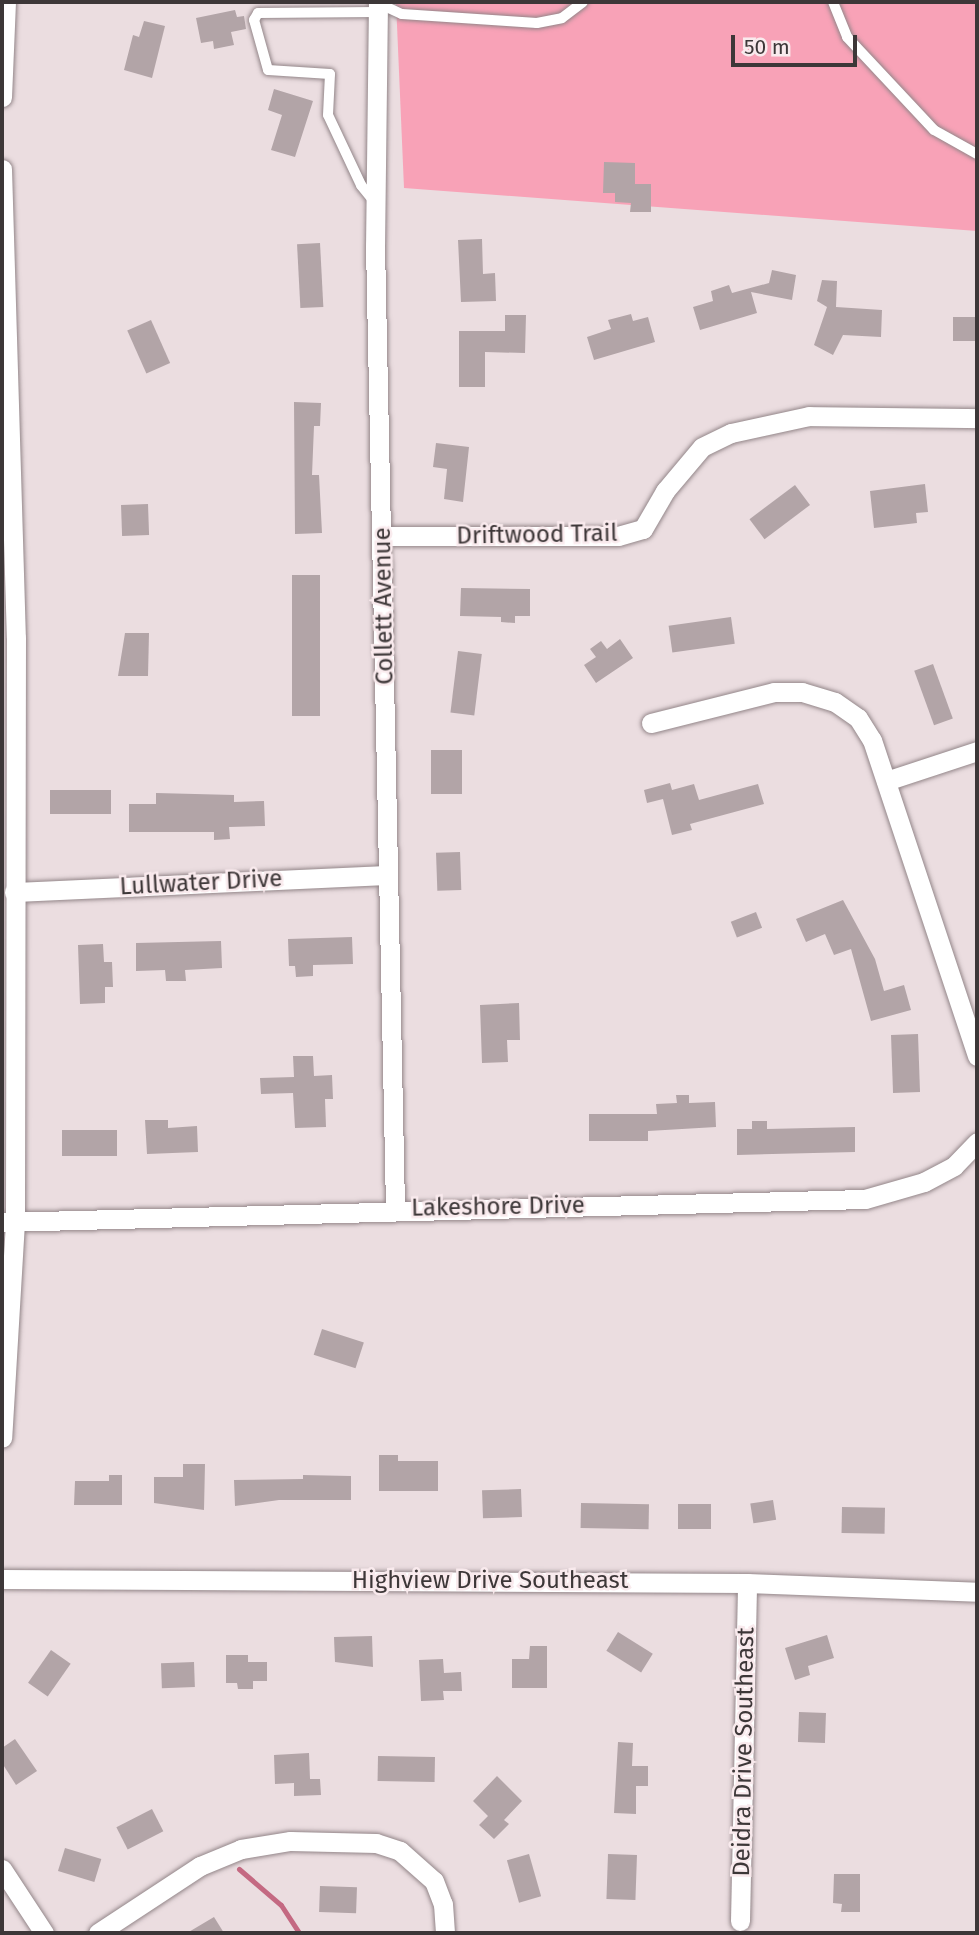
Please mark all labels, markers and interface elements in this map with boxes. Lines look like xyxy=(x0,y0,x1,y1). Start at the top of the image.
scale bar xyxy=(734,21,860,65)
text: 50 m xyxy=(744,34,790,60)
street label: Driftwood Trail xyxy=(456,519,618,551)
street label: Collett Avenue xyxy=(368,527,400,685)
street label: Lullwater Drive xyxy=(119,864,283,902)
street label: Lakeshore Drive xyxy=(411,1191,585,1223)
street label: Highview Drive Southeast xyxy=(352,1567,628,1595)
street label: Deidra Drive Southeast xyxy=(727,1627,761,1877)

